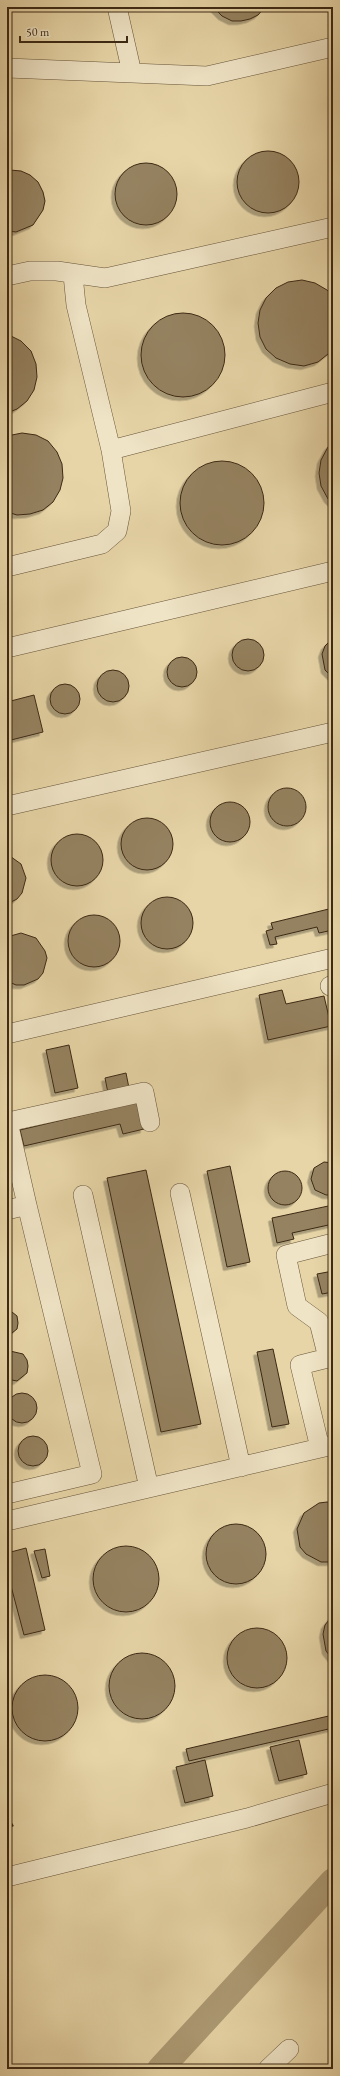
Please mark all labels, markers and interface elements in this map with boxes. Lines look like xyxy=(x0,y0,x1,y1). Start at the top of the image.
scale bar xyxy=(20,18,127,44)
text: 50 m xyxy=(26,24,50,40)

